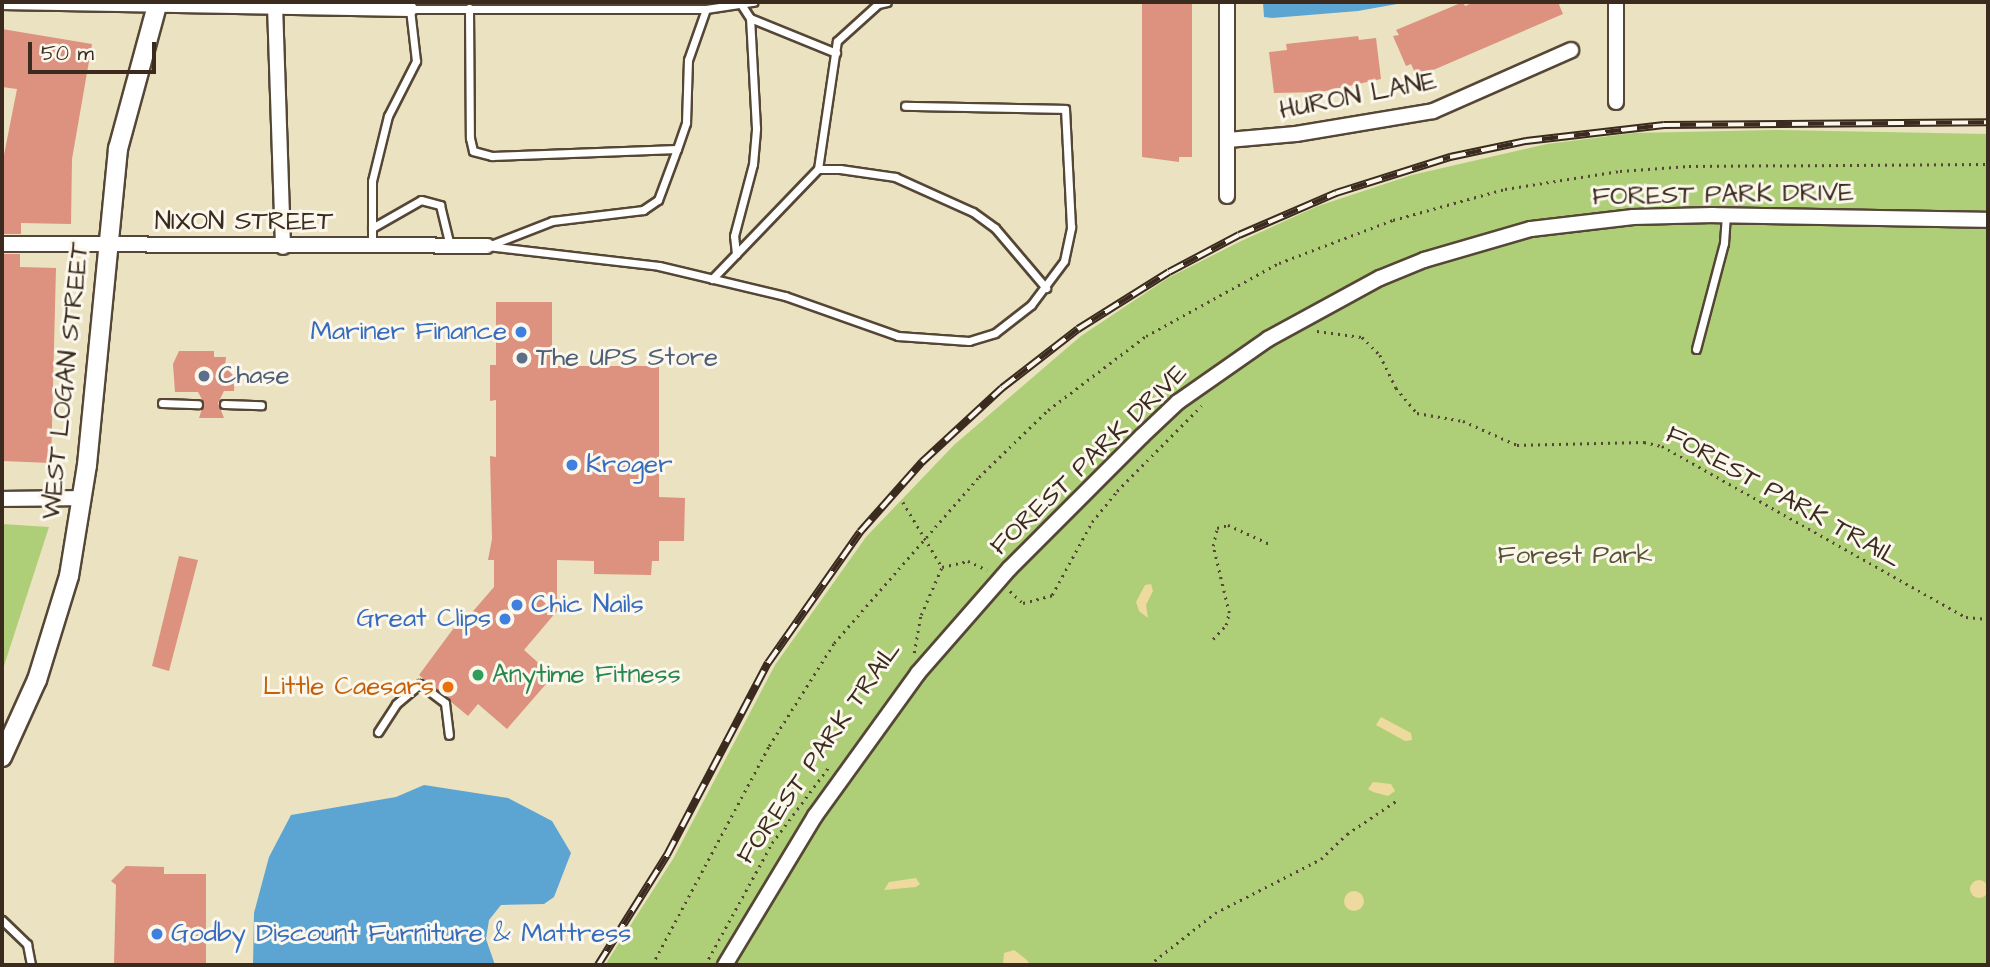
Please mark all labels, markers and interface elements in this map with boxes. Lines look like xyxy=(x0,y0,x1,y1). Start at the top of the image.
scale bar xyxy=(32,28,159,72)
text: 50 m xyxy=(41,39,94,68)
street label: HURON LANE xyxy=(1277,65,1439,127)
street label: FOREST PARK DRIVE xyxy=(1592,177,1854,213)
street label: NIXON STREET xyxy=(155,206,333,238)
street label: WEST LOGAN STREET xyxy=(36,241,96,521)
place label: Mariner Finance xyxy=(310,316,507,348)
marker: Mariner Finance xyxy=(513,324,529,340)
place label: The UPS Store xyxy=(536,342,718,374)
marker: The UPS Store xyxy=(514,350,530,366)
street label: FOREST PARK DRIVE xyxy=(984,358,1194,562)
place label: Chase xyxy=(218,360,290,392)
marker: Chase xyxy=(196,368,212,384)
street label: FOREST PARK TRAIL xyxy=(1660,419,1906,575)
place label: Kroger xyxy=(586,449,673,481)
marker: Kroger xyxy=(564,457,580,473)
park label: Forest Park xyxy=(1497,540,1653,572)
place label: Chic Nails xyxy=(531,589,644,621)
marker: Chic Nails xyxy=(509,597,525,613)
place label: Great Clips xyxy=(356,603,491,635)
marker: Great Clips xyxy=(497,611,513,627)
street label: FOREST PARK TRAIL xyxy=(731,636,907,870)
place label: Anytime Fitness xyxy=(492,659,681,691)
marker: Anytime Fitness xyxy=(470,667,486,683)
place label: Little Caesars xyxy=(263,671,434,703)
marker: Little Caesars xyxy=(440,679,456,695)
place label: Godby Discount Furniture & Mattress xyxy=(171,918,631,950)
marker: Godby Discount Furniture & Mattress xyxy=(149,926,165,942)

